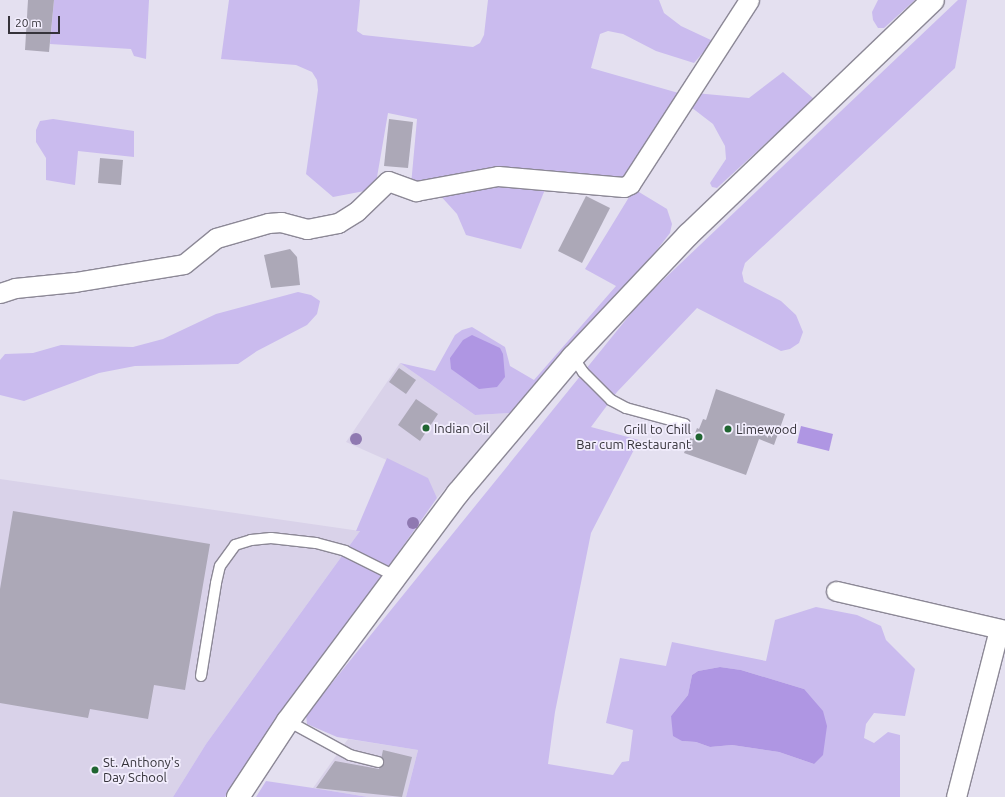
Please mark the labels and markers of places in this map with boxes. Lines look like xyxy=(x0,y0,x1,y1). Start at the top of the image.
place label: Indian Oil xyxy=(434,420,489,436)
place label: Limewood xyxy=(736,421,797,437)
place label: Grill to Chill Bar cum Restaurant xyxy=(576,422,691,453)
marker: Indian Oil xyxy=(421,423,431,433)
marker: Limewood xyxy=(723,424,733,434)
marker: Grill to Chill Bar cum Restaurant xyxy=(694,432,704,442)
place label: St. Anthony's Day School xyxy=(103,755,180,786)
marker: St. Anthony's Day School xyxy=(90,765,100,775)

